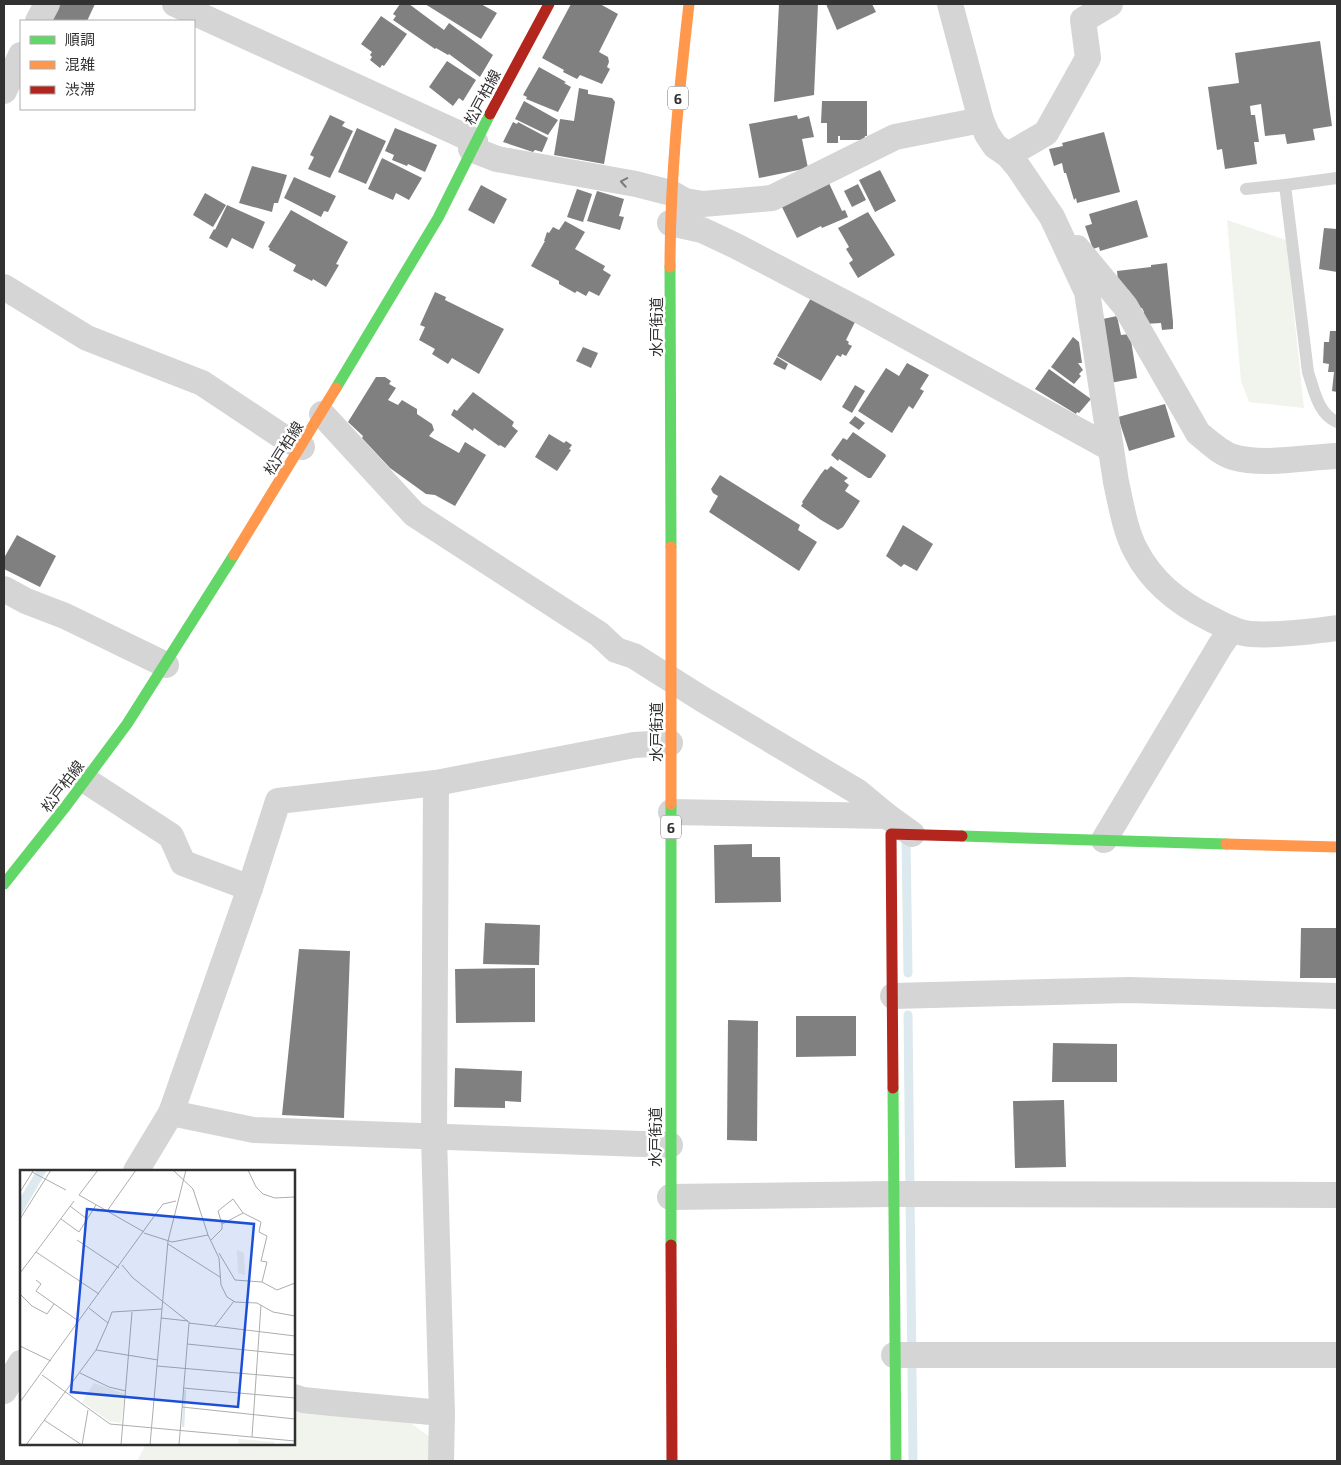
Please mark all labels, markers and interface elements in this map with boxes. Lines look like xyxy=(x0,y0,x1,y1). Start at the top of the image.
legend xyxy=(20,20,195,110)
text: 順調 xyxy=(65,30,95,48)
text: 混雑 xyxy=(65,55,95,73)
street label: 松戸柏線 xyxy=(460,66,504,128)
text: 渋滞 xyxy=(65,80,95,98)
road number: 6 xyxy=(668,86,688,110)
one-way arrow xyxy=(619,177,628,187)
street label: 水戸街道 xyxy=(647,297,665,357)
street label: 松戸柏線 xyxy=(259,418,307,478)
street label: 水戸街道 xyxy=(647,702,665,762)
street label: 松戸柏線 xyxy=(37,757,87,815)
road number: 6 xyxy=(661,816,681,839)
street label: 水戸街道 xyxy=(646,1107,664,1167)
inset map xyxy=(20,1170,295,1445)

